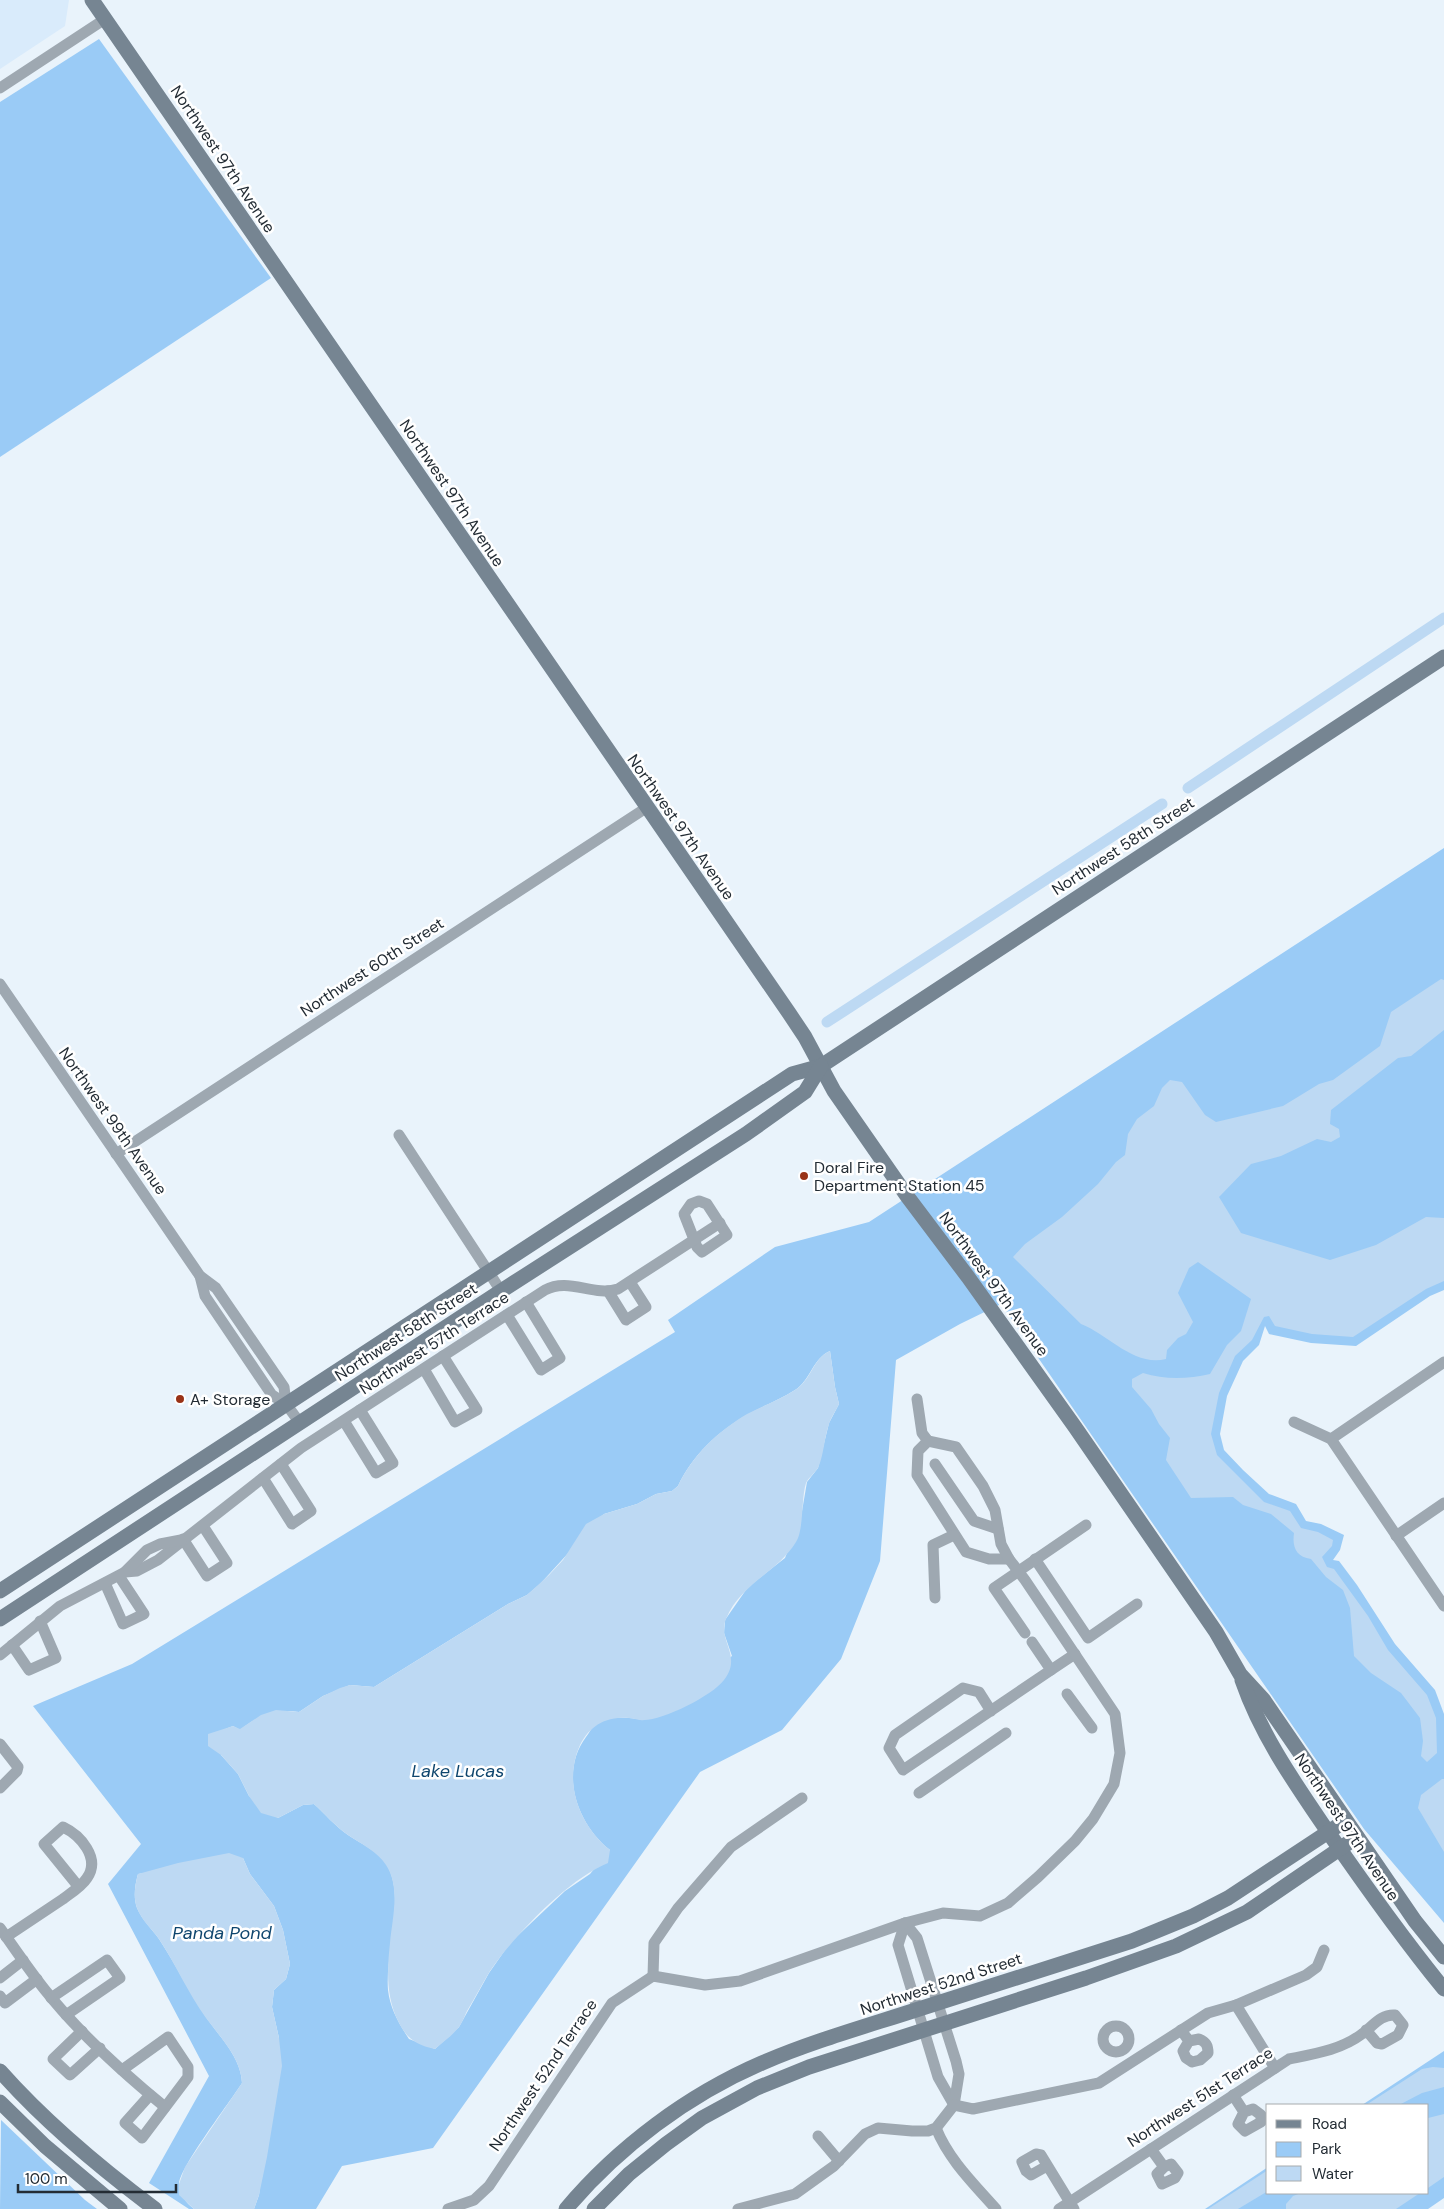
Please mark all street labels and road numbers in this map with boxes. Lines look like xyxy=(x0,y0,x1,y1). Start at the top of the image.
street label: Northwest 97th Avenue xyxy=(166,81,280,237)
street label: Northwest 97th Avenue xyxy=(395,415,509,571)
street label: Northwest 97th Avenue xyxy=(623,750,739,904)
street label: Northwest 58th Street xyxy=(1048,792,1198,900)
street label: Northwest 60th Street xyxy=(296,913,448,1021)
street label: Northwest 99th Avenue xyxy=(54,1043,172,1199)
street label: Northwest 97th Avenue xyxy=(935,1208,1053,1360)
street label: Northwest 58th Street xyxy=(331,1278,481,1386)
street label: Northwest 57th Terrace xyxy=(355,1287,513,1399)
street label: Northwest 97th Avenue xyxy=(1290,1749,1404,1905)
street label: Northwest 52nd Street xyxy=(858,1948,1024,2020)
street label: Northwest 52nd Terrace xyxy=(484,1995,602,2155)
street label: Northwest 51st Terrace xyxy=(1123,2042,1277,2152)

